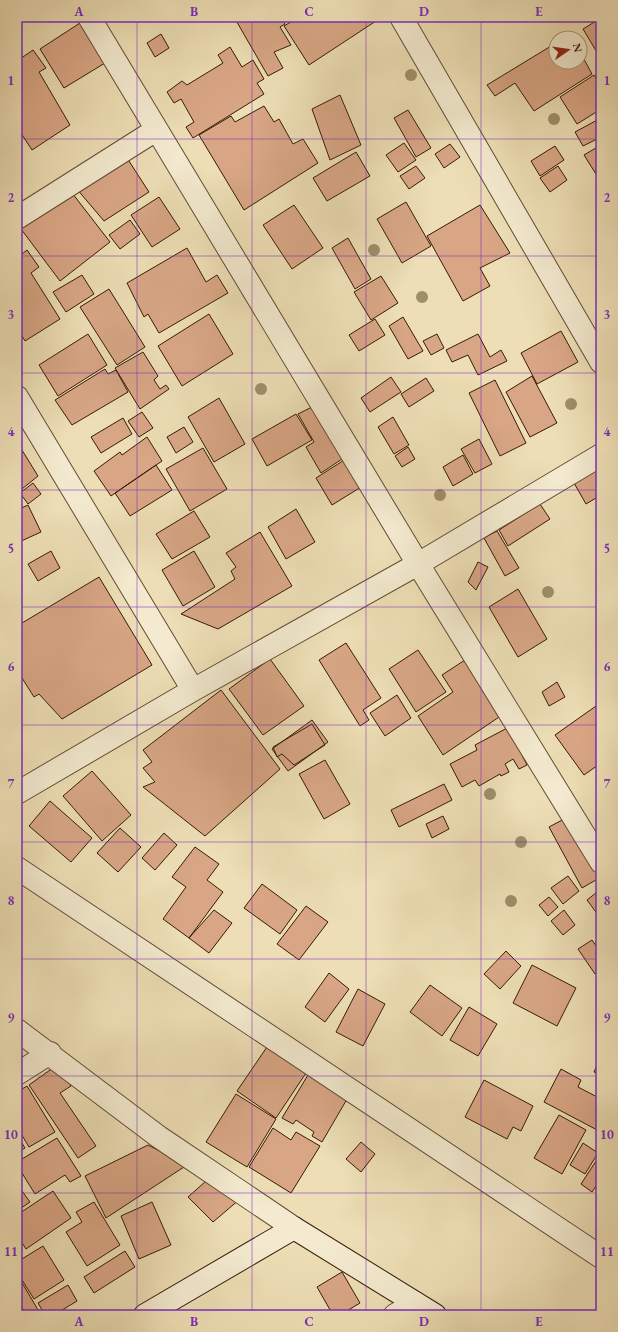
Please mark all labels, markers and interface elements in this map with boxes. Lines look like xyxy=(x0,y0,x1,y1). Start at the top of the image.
text: A xyxy=(73,3,84,20)
text: B xyxy=(190,3,198,20)
text: C xyxy=(304,3,314,20)
text: D xyxy=(419,3,429,20)
text: E xyxy=(535,3,543,20)
north arrow xyxy=(548,30,588,70)
text: N xyxy=(570,42,586,54)
text: 1 xyxy=(8,72,15,89)
text: 1 xyxy=(604,72,611,89)
text: 2 xyxy=(8,189,15,206)
text: 2 xyxy=(604,189,611,206)
text: 3 xyxy=(8,306,15,323)
text: 3 xyxy=(604,306,611,323)
text: 4 xyxy=(8,423,15,440)
text: 4 xyxy=(604,423,611,440)
text: 5 xyxy=(8,540,14,557)
text: 5 xyxy=(604,540,610,557)
text: 6 xyxy=(8,658,15,675)
text: 6 xyxy=(604,658,611,675)
text: 7 xyxy=(8,775,15,792)
text: 7 xyxy=(604,775,611,792)
text: 8 xyxy=(8,892,15,909)
text: 8 xyxy=(604,892,611,909)
text: 9 xyxy=(8,1009,15,1026)
text: 9 xyxy=(604,1009,611,1026)
text: 10 xyxy=(4,1126,18,1143)
text: 10 xyxy=(600,1126,614,1143)
text: 11 xyxy=(4,1243,18,1260)
text: 11 xyxy=(600,1243,614,1260)
text: A xyxy=(73,1313,84,1330)
text: B xyxy=(190,1313,198,1330)
text: C xyxy=(304,1313,314,1330)
text: D xyxy=(419,1313,429,1330)
text: E xyxy=(535,1313,543,1330)

